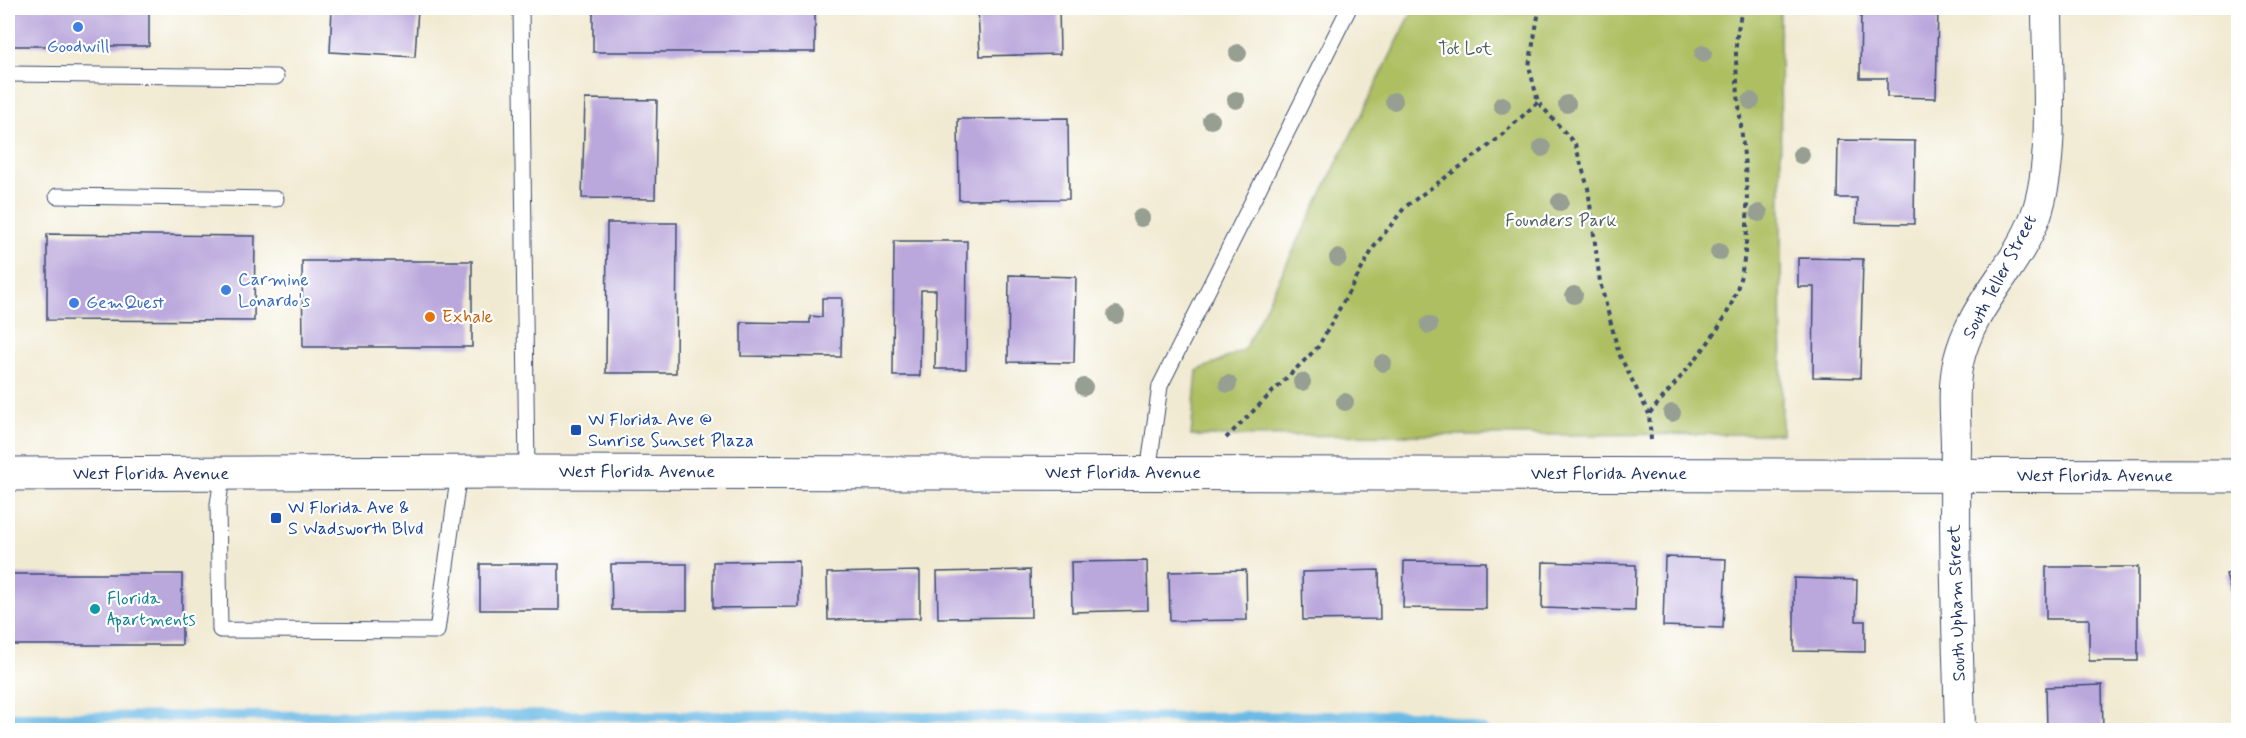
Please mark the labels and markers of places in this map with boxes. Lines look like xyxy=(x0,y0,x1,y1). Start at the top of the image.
marker: Goodwill xyxy=(71,20,85,34)
place label: Goodwill xyxy=(47,35,109,59)
place label: Carmine Lonardo's xyxy=(238,268,310,313)
marker: Carmine Lonardo's xyxy=(219,283,233,297)
place label: GemQuest xyxy=(86,291,165,315)
marker: GemQuest xyxy=(67,296,81,310)
place label: Exhale xyxy=(442,305,493,329)
marker: Exhale xyxy=(423,310,437,324)
place label: W Florida Ave @ Sunrise Sunset Plaza xyxy=(588,408,754,453)
marker: W Florida Ave @ Sunrise Sunset Plaza xyxy=(569,423,583,437)
place label: W Florida Ave & S Wadsworth Blvd xyxy=(288,496,423,541)
marker: W Florida Ave & S Wadsworth Blvd xyxy=(269,511,283,525)
place label: Florida Apartments xyxy=(107,587,195,633)
marker: Florida Apartments xyxy=(88,602,102,616)

